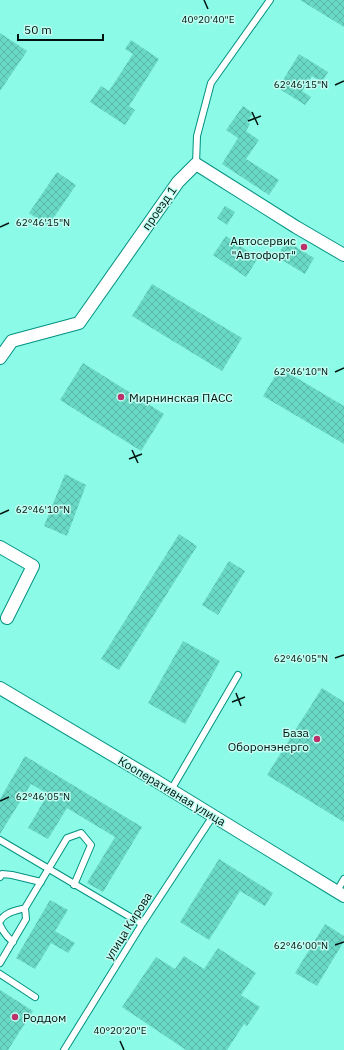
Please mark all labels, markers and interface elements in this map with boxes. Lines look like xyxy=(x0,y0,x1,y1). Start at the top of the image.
text: 40°20'40"E xyxy=(181,13,235,26)
scale bar xyxy=(18,16,103,42)
text: 50 m xyxy=(24,22,52,37)
text: 62°46'15"N xyxy=(274,78,328,91)
street label: проезд 1 xyxy=(138,183,180,233)
text: 62°46'15"N xyxy=(16,216,70,229)
place label: Автосервис "Автофорт" xyxy=(230,233,296,262)
marker: Автосервис "Автофорт" xyxy=(299,242,309,252)
text: 62°46'10"N xyxy=(274,365,328,378)
place label: Мирнинская ПАСС xyxy=(129,390,233,405)
marker: Мирнинская ПАСС xyxy=(116,392,126,402)
text: 62°46'10"N xyxy=(16,503,70,516)
text: 62°46'05"N xyxy=(274,652,328,665)
place label: База Оборонэнерго xyxy=(228,725,310,754)
marker: База Оборонэнерго xyxy=(312,734,322,744)
street label: Кооперативная улица xyxy=(115,753,229,829)
text: 62°46'05"N xyxy=(16,790,70,803)
street label: улица Кирова xyxy=(101,889,155,963)
text: 62°46'00"N xyxy=(274,939,328,952)
place label: Роддом xyxy=(23,1010,66,1025)
marker: Роддом xyxy=(10,1012,20,1022)
text: 40°20'20"E xyxy=(93,1024,147,1037)

